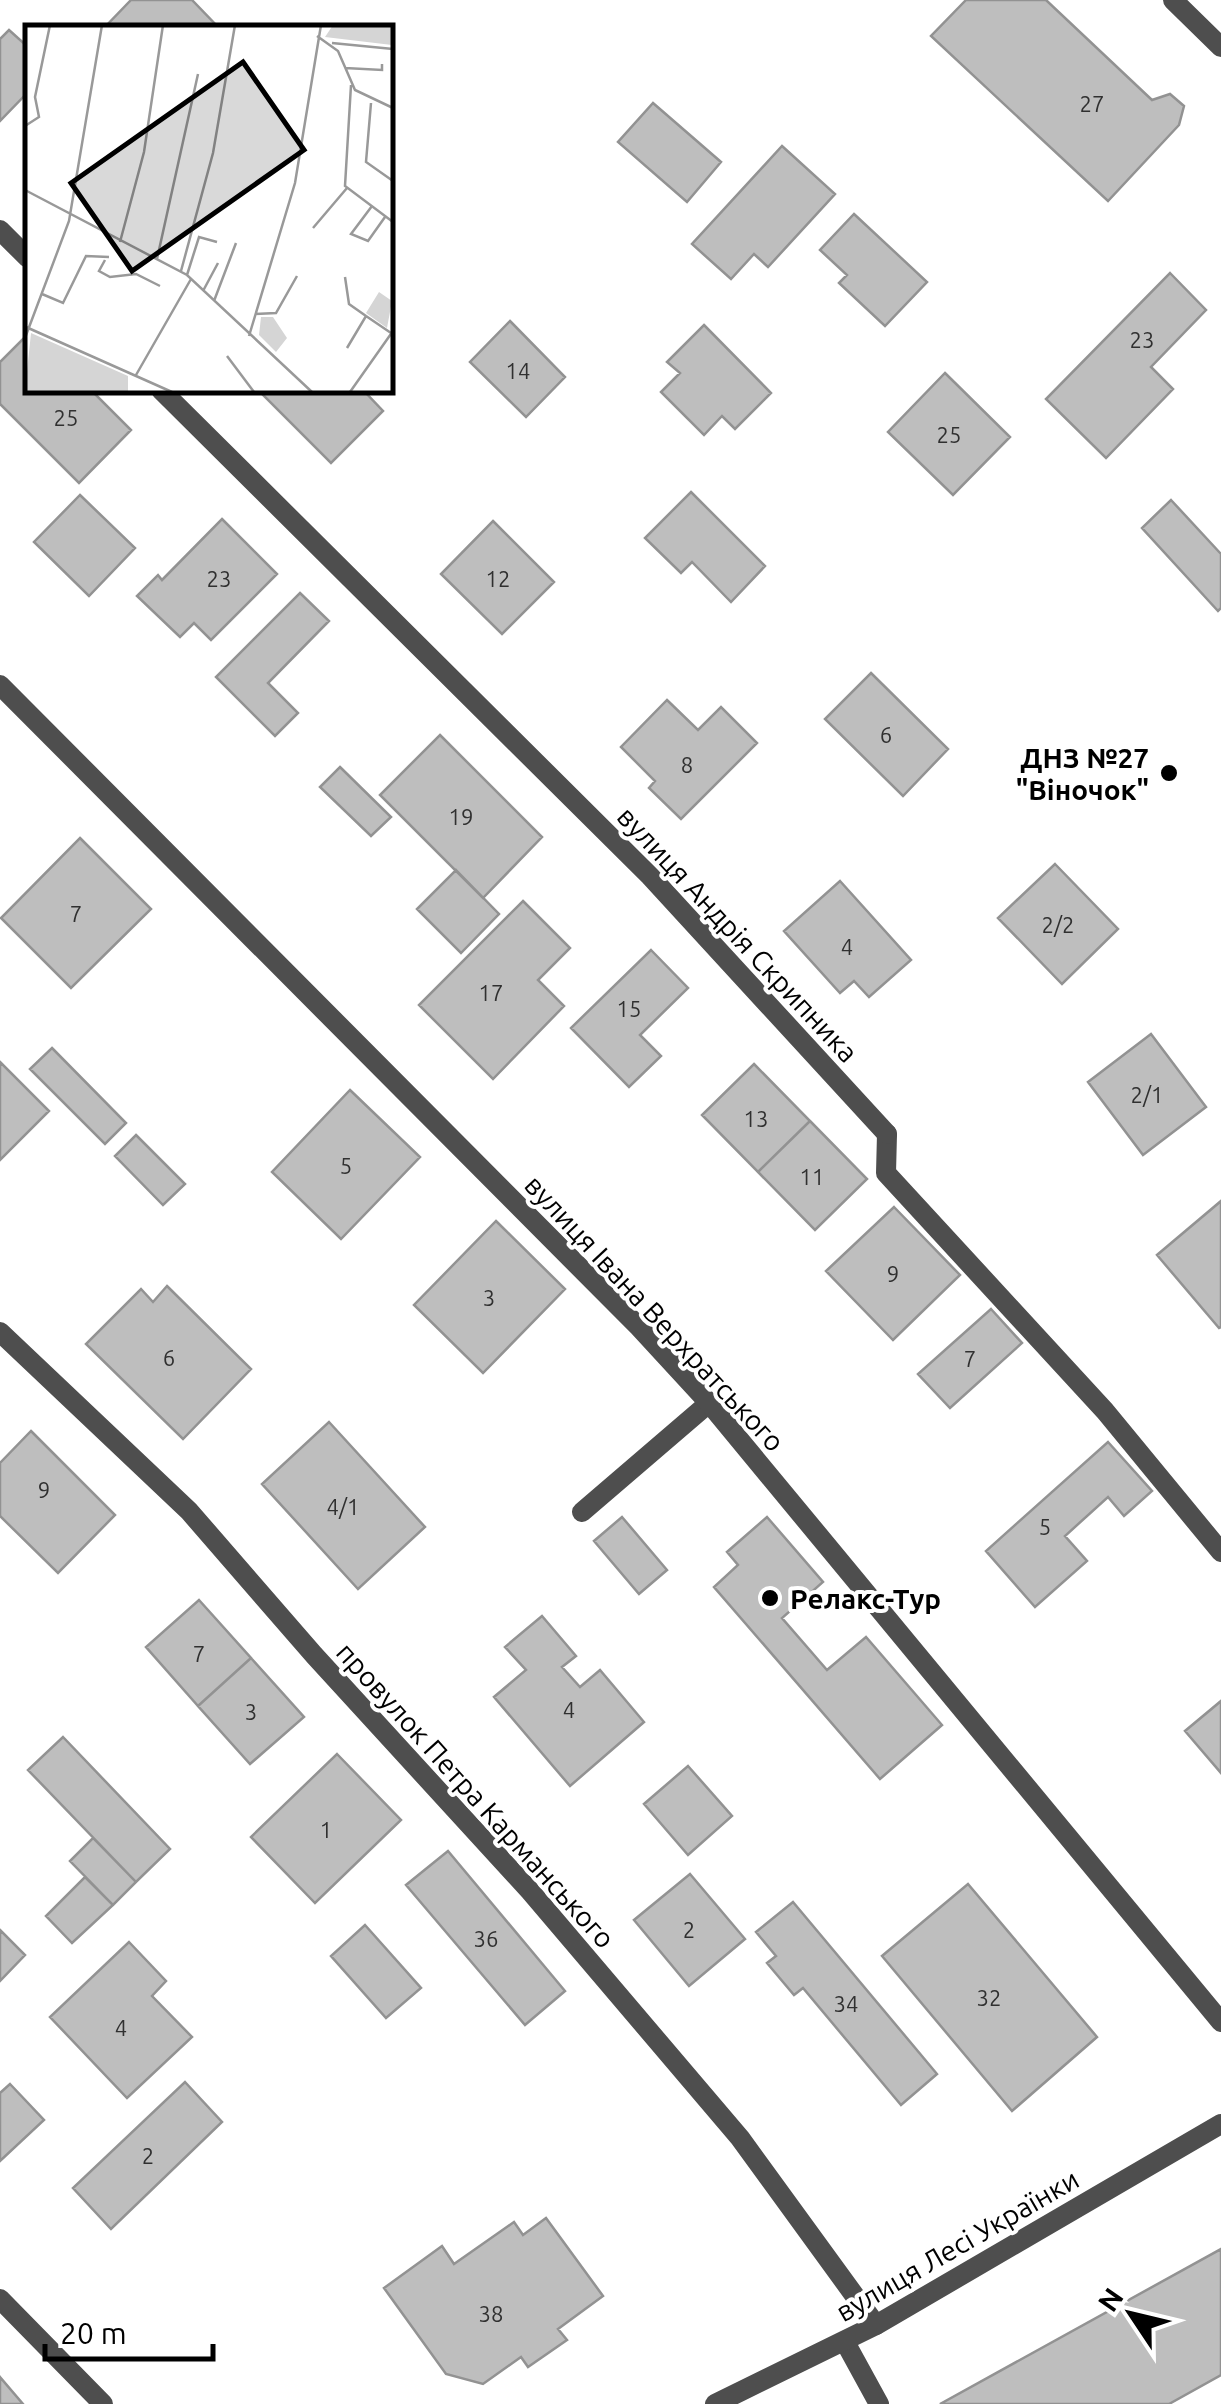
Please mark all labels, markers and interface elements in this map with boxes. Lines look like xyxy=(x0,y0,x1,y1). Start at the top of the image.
inset map xyxy=(25,25,392,392)
house number: 27 xyxy=(1080,91,1104,116)
house number: 23 xyxy=(1130,327,1154,352)
house number: 14 xyxy=(506,358,530,383)
house number: 25 xyxy=(54,405,78,430)
house number: 25 xyxy=(937,422,961,447)
house number: 23 xyxy=(207,566,231,591)
house number: 12 xyxy=(486,566,510,591)
house number: 6 xyxy=(880,722,892,747)
place label: ДНЗ №27 "Віночок" xyxy=(1016,742,1149,805)
house number: 8 xyxy=(681,752,693,777)
marker: ДНЗ №27 "Віночок" xyxy=(1158,762,1180,784)
street label: вулиця Андрія Скрипника xyxy=(612,800,864,1068)
house number: 19 xyxy=(449,804,473,829)
house number: 7 xyxy=(70,901,82,926)
house number: 2/2 xyxy=(1042,912,1074,937)
house number: 4 xyxy=(841,934,853,959)
house number: 17 xyxy=(479,980,503,1005)
house number: 15 xyxy=(617,996,641,1021)
house number: 2/1 xyxy=(1131,1082,1163,1107)
house number: 13 xyxy=(744,1106,768,1131)
house number: 5 xyxy=(340,1153,352,1178)
house number: 11 xyxy=(800,1164,824,1189)
street label: вулиця Івана Верхратського xyxy=(519,1169,791,1457)
house number: 9 xyxy=(887,1261,899,1286)
house number: 3 xyxy=(483,1285,495,1310)
house number: 6 xyxy=(163,1345,175,1370)
house number: 7 xyxy=(964,1346,976,1371)
house number: 9 xyxy=(38,1477,50,1502)
house number: 4/1 xyxy=(327,1494,359,1519)
house number: 5 xyxy=(1039,1514,1051,1539)
place label: Релакс-Тур xyxy=(790,1583,941,1614)
marker: Релакс-Тур xyxy=(759,1587,781,1609)
street label: провулок Петра Карманського xyxy=(331,1636,621,1954)
house number: 7 xyxy=(193,1641,205,1666)
house number: 4 xyxy=(563,1697,575,1722)
house number: 3 xyxy=(245,1699,257,1724)
house number: 1 xyxy=(320,1817,332,1842)
house number: 2 xyxy=(683,1917,695,1942)
house number: 36 xyxy=(474,1926,498,1951)
house number: 32 xyxy=(977,1985,1001,2010)
house number: 34 xyxy=(834,1991,858,2016)
house number: 4 xyxy=(115,2015,127,2040)
house number: 2 xyxy=(142,2143,154,2168)
street label: вулиця Лесі Українки xyxy=(830,2163,1084,2327)
north arrow xyxy=(1081,2264,1181,2364)
text: N xyxy=(1091,2282,1129,2317)
scale bar xyxy=(45,2299,212,2361)
house number: 38 xyxy=(479,2301,503,2326)
text: 20 m xyxy=(60,2316,127,2350)

